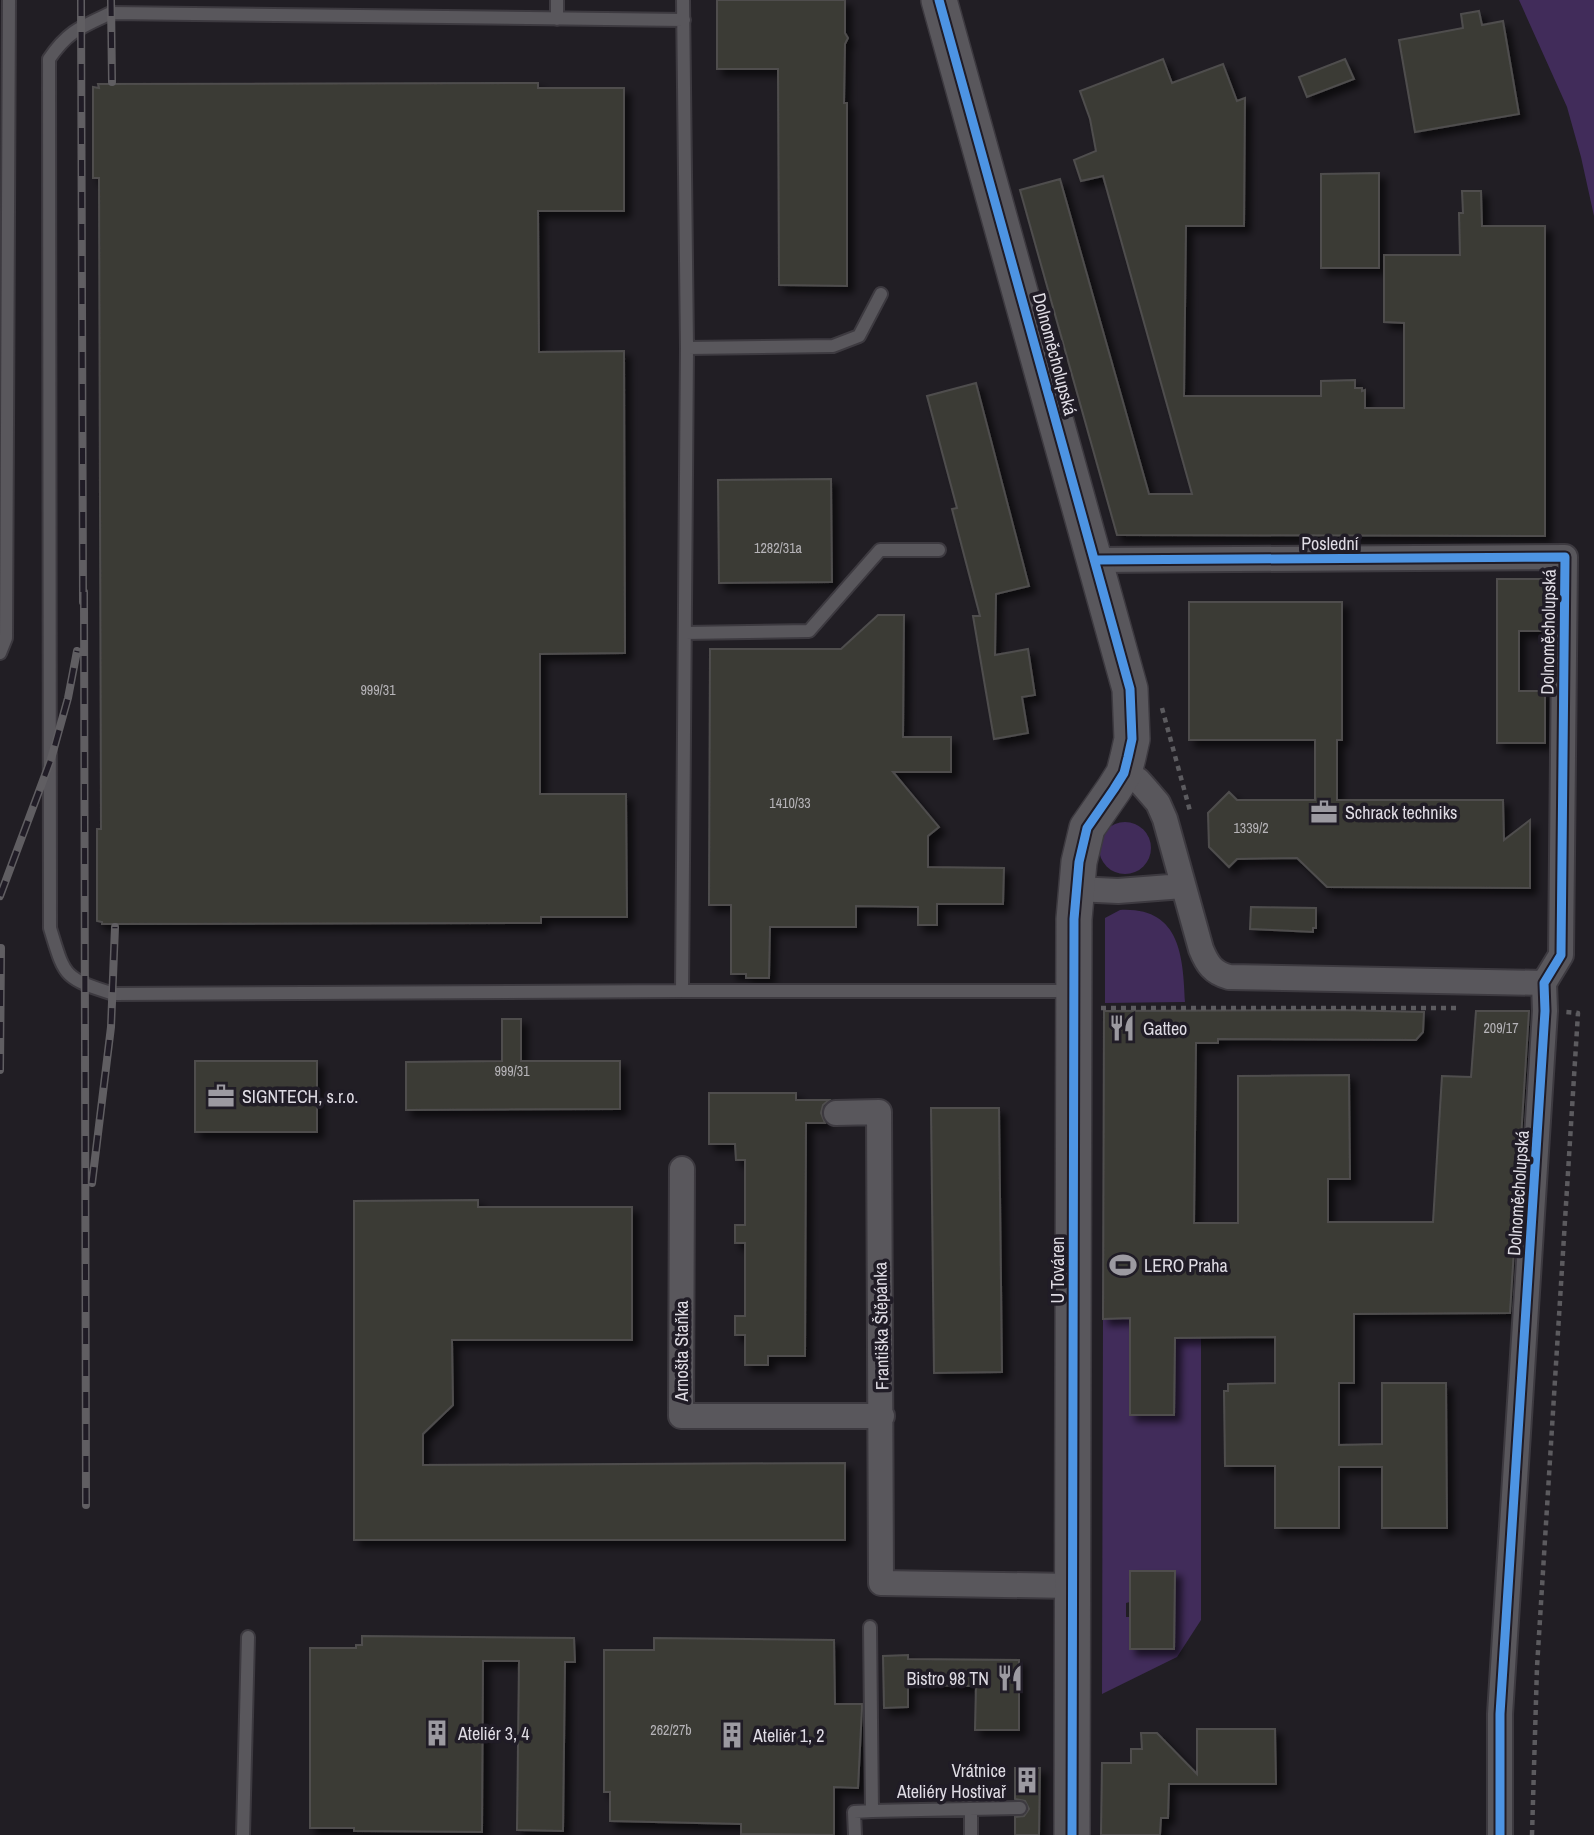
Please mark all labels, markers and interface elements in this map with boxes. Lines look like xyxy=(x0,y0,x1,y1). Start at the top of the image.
street label: Dolnoměcholupská xyxy=(1027,290,1083,418)
street label: Poslední xyxy=(1301,531,1360,556)
house number: 1282/31a xyxy=(754,539,803,557)
street label: Dolnoměcholupská xyxy=(1534,569,1562,695)
house number: 999/31 xyxy=(360,681,396,699)
house number: 1410/33 xyxy=(769,794,811,812)
office icon: Schrack techniks xyxy=(1309,797,1339,827)
place label: Schrack techniks xyxy=(1345,800,1457,825)
house number: 1339/2 xyxy=(1233,819,1269,837)
restaurant icon: Gatteo xyxy=(1107,1013,1137,1043)
place label: Gatteo xyxy=(1143,1016,1187,1041)
house number: 209/17 xyxy=(1483,1019,1519,1037)
house number: 999/31 xyxy=(494,1062,530,1080)
office icon: SIGNTECH, s.r.o. xyxy=(206,1081,236,1111)
place label: SIGNTECH, s.r.o. xyxy=(242,1084,358,1109)
street label: Dolnoměcholupská xyxy=(1501,1130,1535,1256)
street label: U Továren xyxy=(1045,1236,1070,1304)
sports icon: LERO Praha xyxy=(1108,1250,1138,1280)
place label: LERO Praha xyxy=(1144,1253,1228,1278)
street label: Františka Štěpánka xyxy=(867,1262,895,1390)
street label: Arnošta Staňka xyxy=(669,1301,694,1402)
restaurant icon: Bistro 98 TN xyxy=(995,1663,1025,1693)
place label: Bistro 98 TN xyxy=(906,1666,989,1691)
building icon: Ateliér 3, 4 xyxy=(422,1718,452,1748)
building icon: Ateliér 1, 2 xyxy=(717,1720,747,1750)
place label: Ateliér 3, 4 xyxy=(457,1721,529,1746)
house number: 262/27b xyxy=(650,1721,692,1739)
place label: Ateliér 1, 2 xyxy=(752,1723,824,1748)
place label: Vrátnice Ateliéry Hostivař xyxy=(896,1758,1007,1804)
building icon: Vrátnice Ateliéry Hostivař xyxy=(1012,1765,1042,1795)

